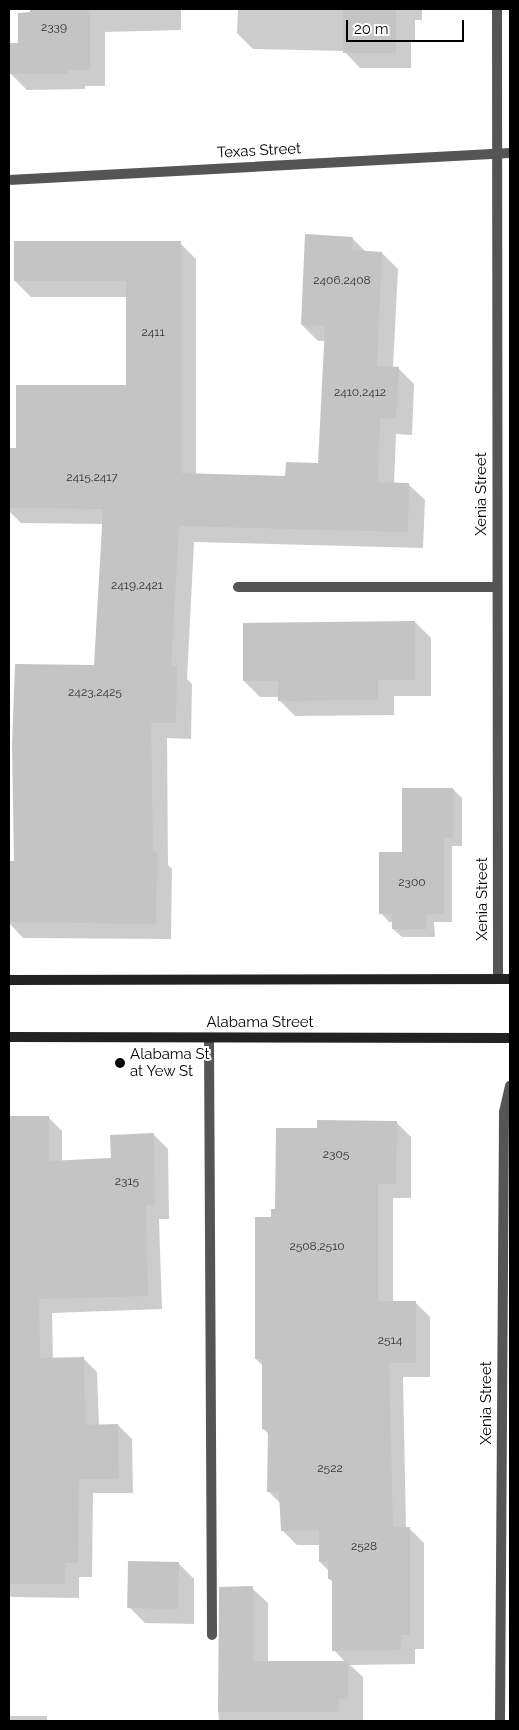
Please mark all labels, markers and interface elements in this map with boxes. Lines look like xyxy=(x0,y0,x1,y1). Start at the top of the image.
scale bar xyxy=(349,10,466,42)
text: 20 m xyxy=(354,20,389,38)
house number: 2339 xyxy=(41,21,67,35)
street label: Texas Street xyxy=(216,140,302,162)
house number: 2406,2408 xyxy=(313,274,371,288)
house number: 2411 xyxy=(141,326,165,340)
house number: 2410,2412 xyxy=(334,386,386,400)
street label: Xenia Street xyxy=(473,452,491,536)
house number: 2415,2417 xyxy=(66,471,118,485)
house number: 2419,2421 xyxy=(111,579,163,593)
house number: 2423,2425 xyxy=(68,686,122,700)
street label: Xenia Street xyxy=(474,857,492,941)
house number: 2300 xyxy=(398,876,426,890)
street label: Alabama Street xyxy=(206,1014,314,1032)
place label: Alabama St at Yew St xyxy=(130,1045,210,1080)
marker: Alabama St at Yew St xyxy=(114,1057,126,1069)
house number: 2305 xyxy=(323,1148,349,1162)
house number: 2315 xyxy=(115,1175,139,1189)
house number: 2508,2510 xyxy=(289,1240,345,1254)
house number: 2514 xyxy=(378,1334,402,1348)
street label: Xenia Street xyxy=(478,1361,496,1445)
house number: 2522 xyxy=(317,1462,343,1476)
house number: 2528 xyxy=(351,1540,377,1554)

